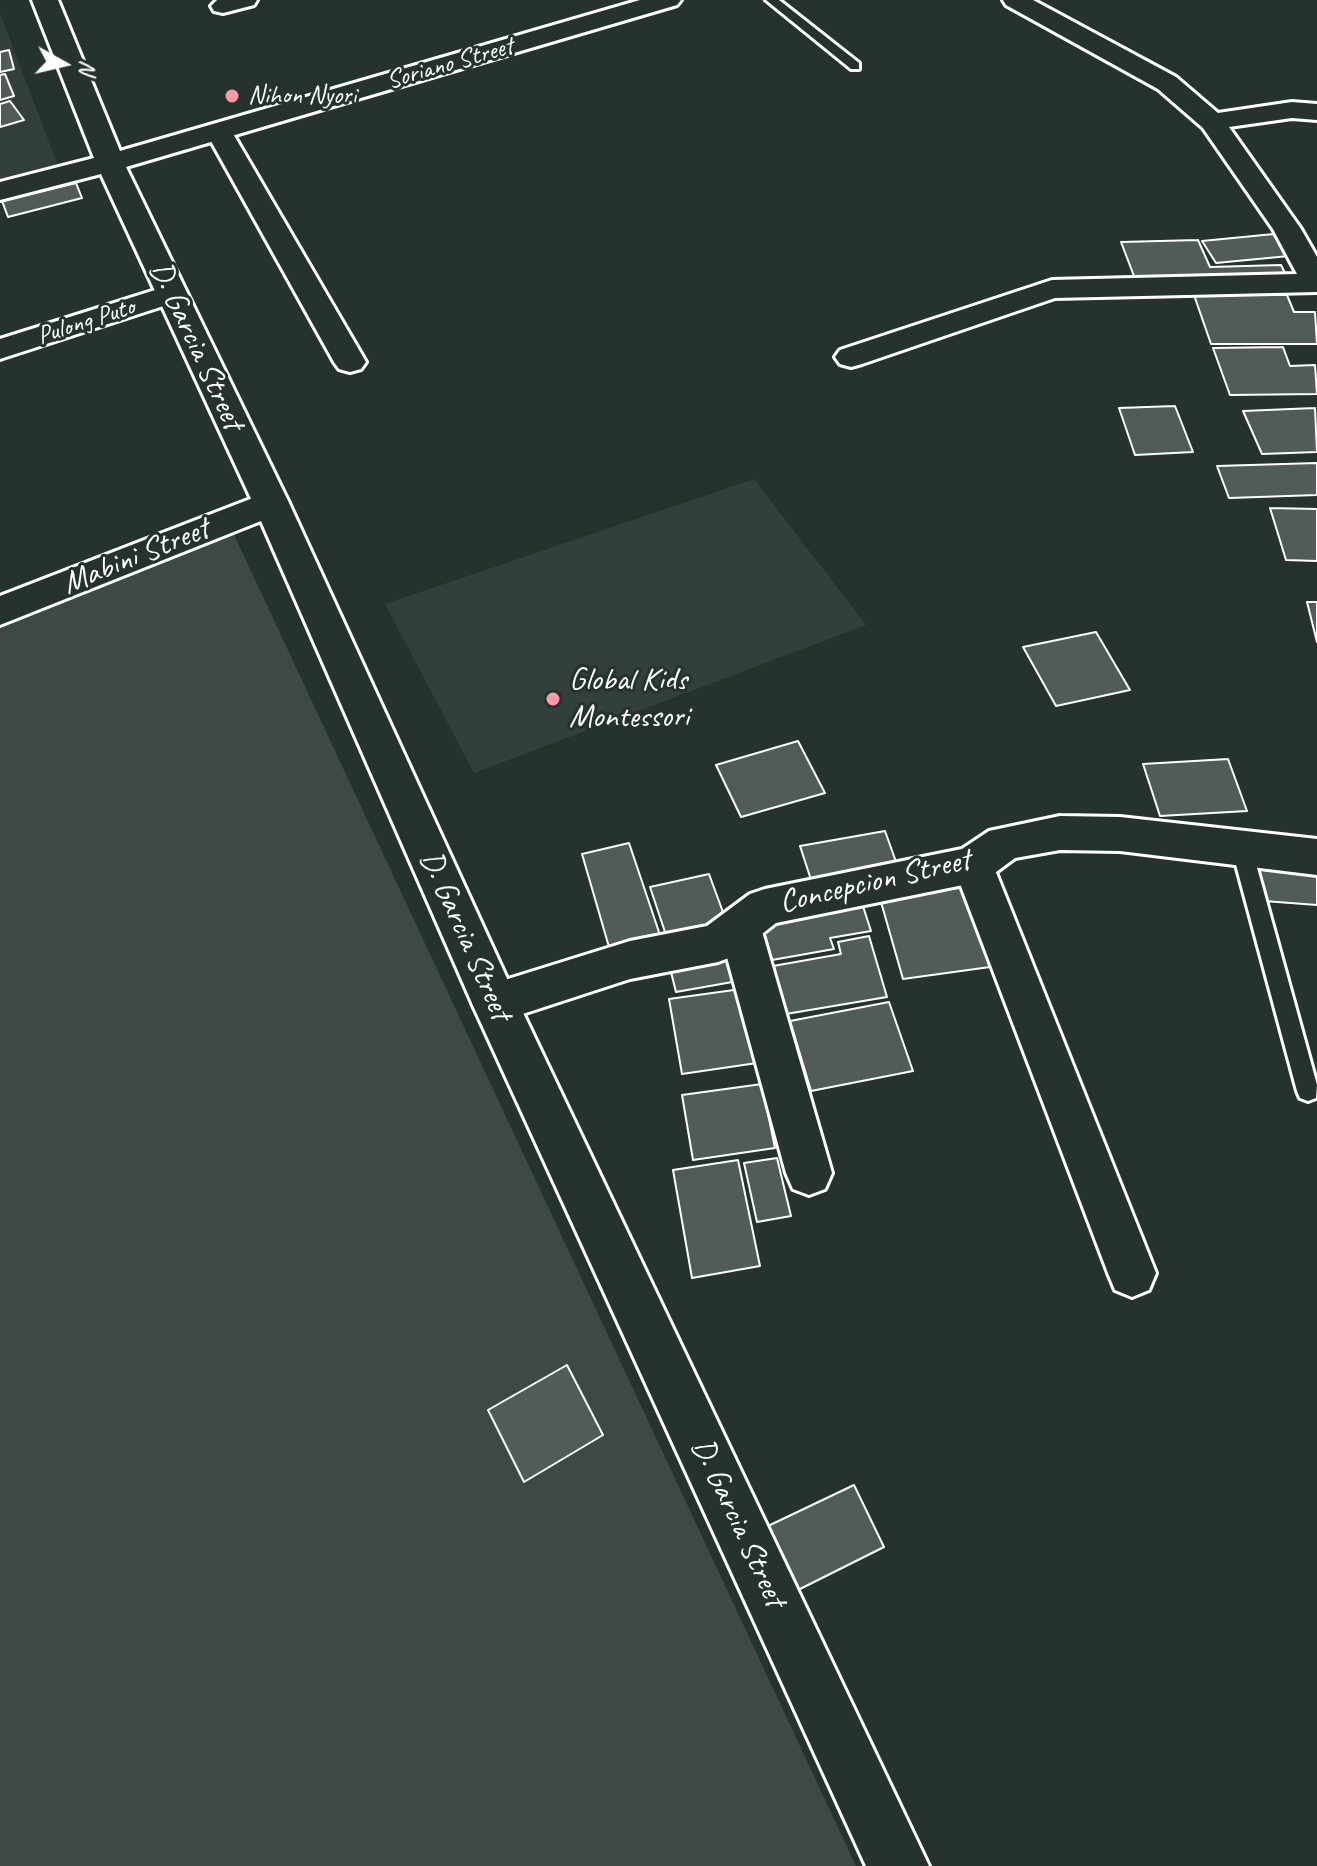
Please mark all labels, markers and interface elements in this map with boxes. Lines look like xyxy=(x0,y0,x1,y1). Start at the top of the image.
north arrow xyxy=(24,24,104,104)
street label: Soriano Street xyxy=(383,31,517,97)
text: N xyxy=(73,59,103,76)
place label: Nihon Nyori xyxy=(248,80,356,112)
marker: Nihon Nyori xyxy=(223,87,241,105)
street label: D. Garcia Street xyxy=(140,256,252,436)
street label: Pulong Puto xyxy=(33,292,139,352)
street label: Mabini Street xyxy=(57,510,215,604)
place label: Global Kids Montessori xyxy=(569,662,689,737)
marker: Global Kids Montessori xyxy=(544,690,562,708)
street label: Concepcion Street xyxy=(776,841,974,923)
street label: D. Garcia Street xyxy=(411,845,519,1027)
street label: D. Garcia Street xyxy=(682,1433,794,1613)

